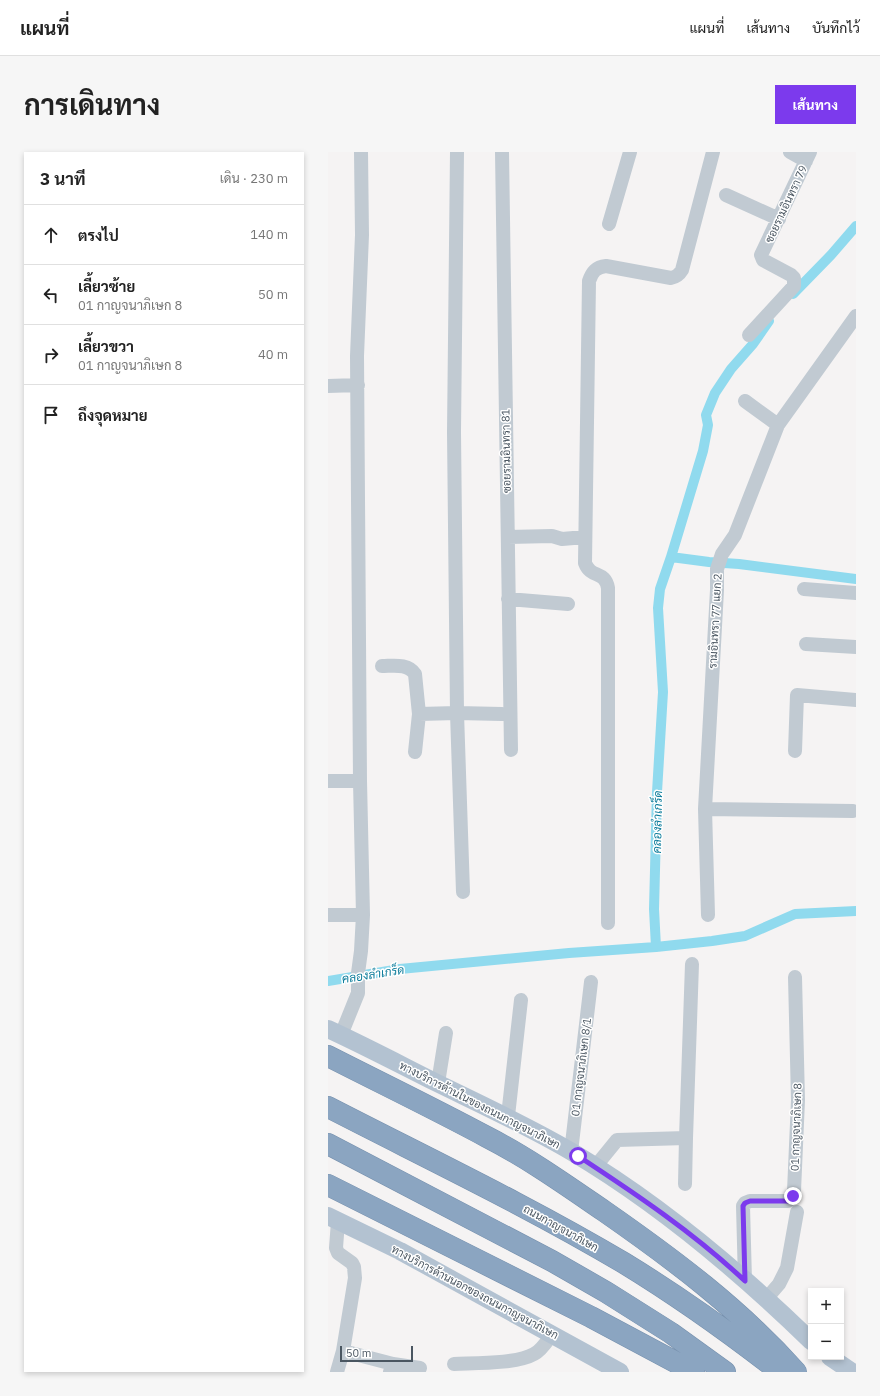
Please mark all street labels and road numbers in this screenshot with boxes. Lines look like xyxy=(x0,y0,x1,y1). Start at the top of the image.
street label: ซอยรามอินทรา 79 xyxy=(762,163,810,245)
street label: ซอยรามอินทรา 81 xyxy=(498,408,514,493)
street label: รามอินทรา 77 แยก 2 xyxy=(706,573,724,669)
street label: 01 กาญจนาภิเษก 8/1 xyxy=(568,1017,594,1117)
street label: ทางบริการด้านในของถนนกาญจนาภิเษก xyxy=(397,1057,563,1152)
street label: 01 กาญจนาภิเษก 8 xyxy=(787,1083,805,1171)
street label: ถนนกาญจนาภิเษก xyxy=(521,1202,601,1254)
street label: ทางบริการด้านนอกของถนนกาญจนาภิเษก xyxy=(389,1242,561,1342)

